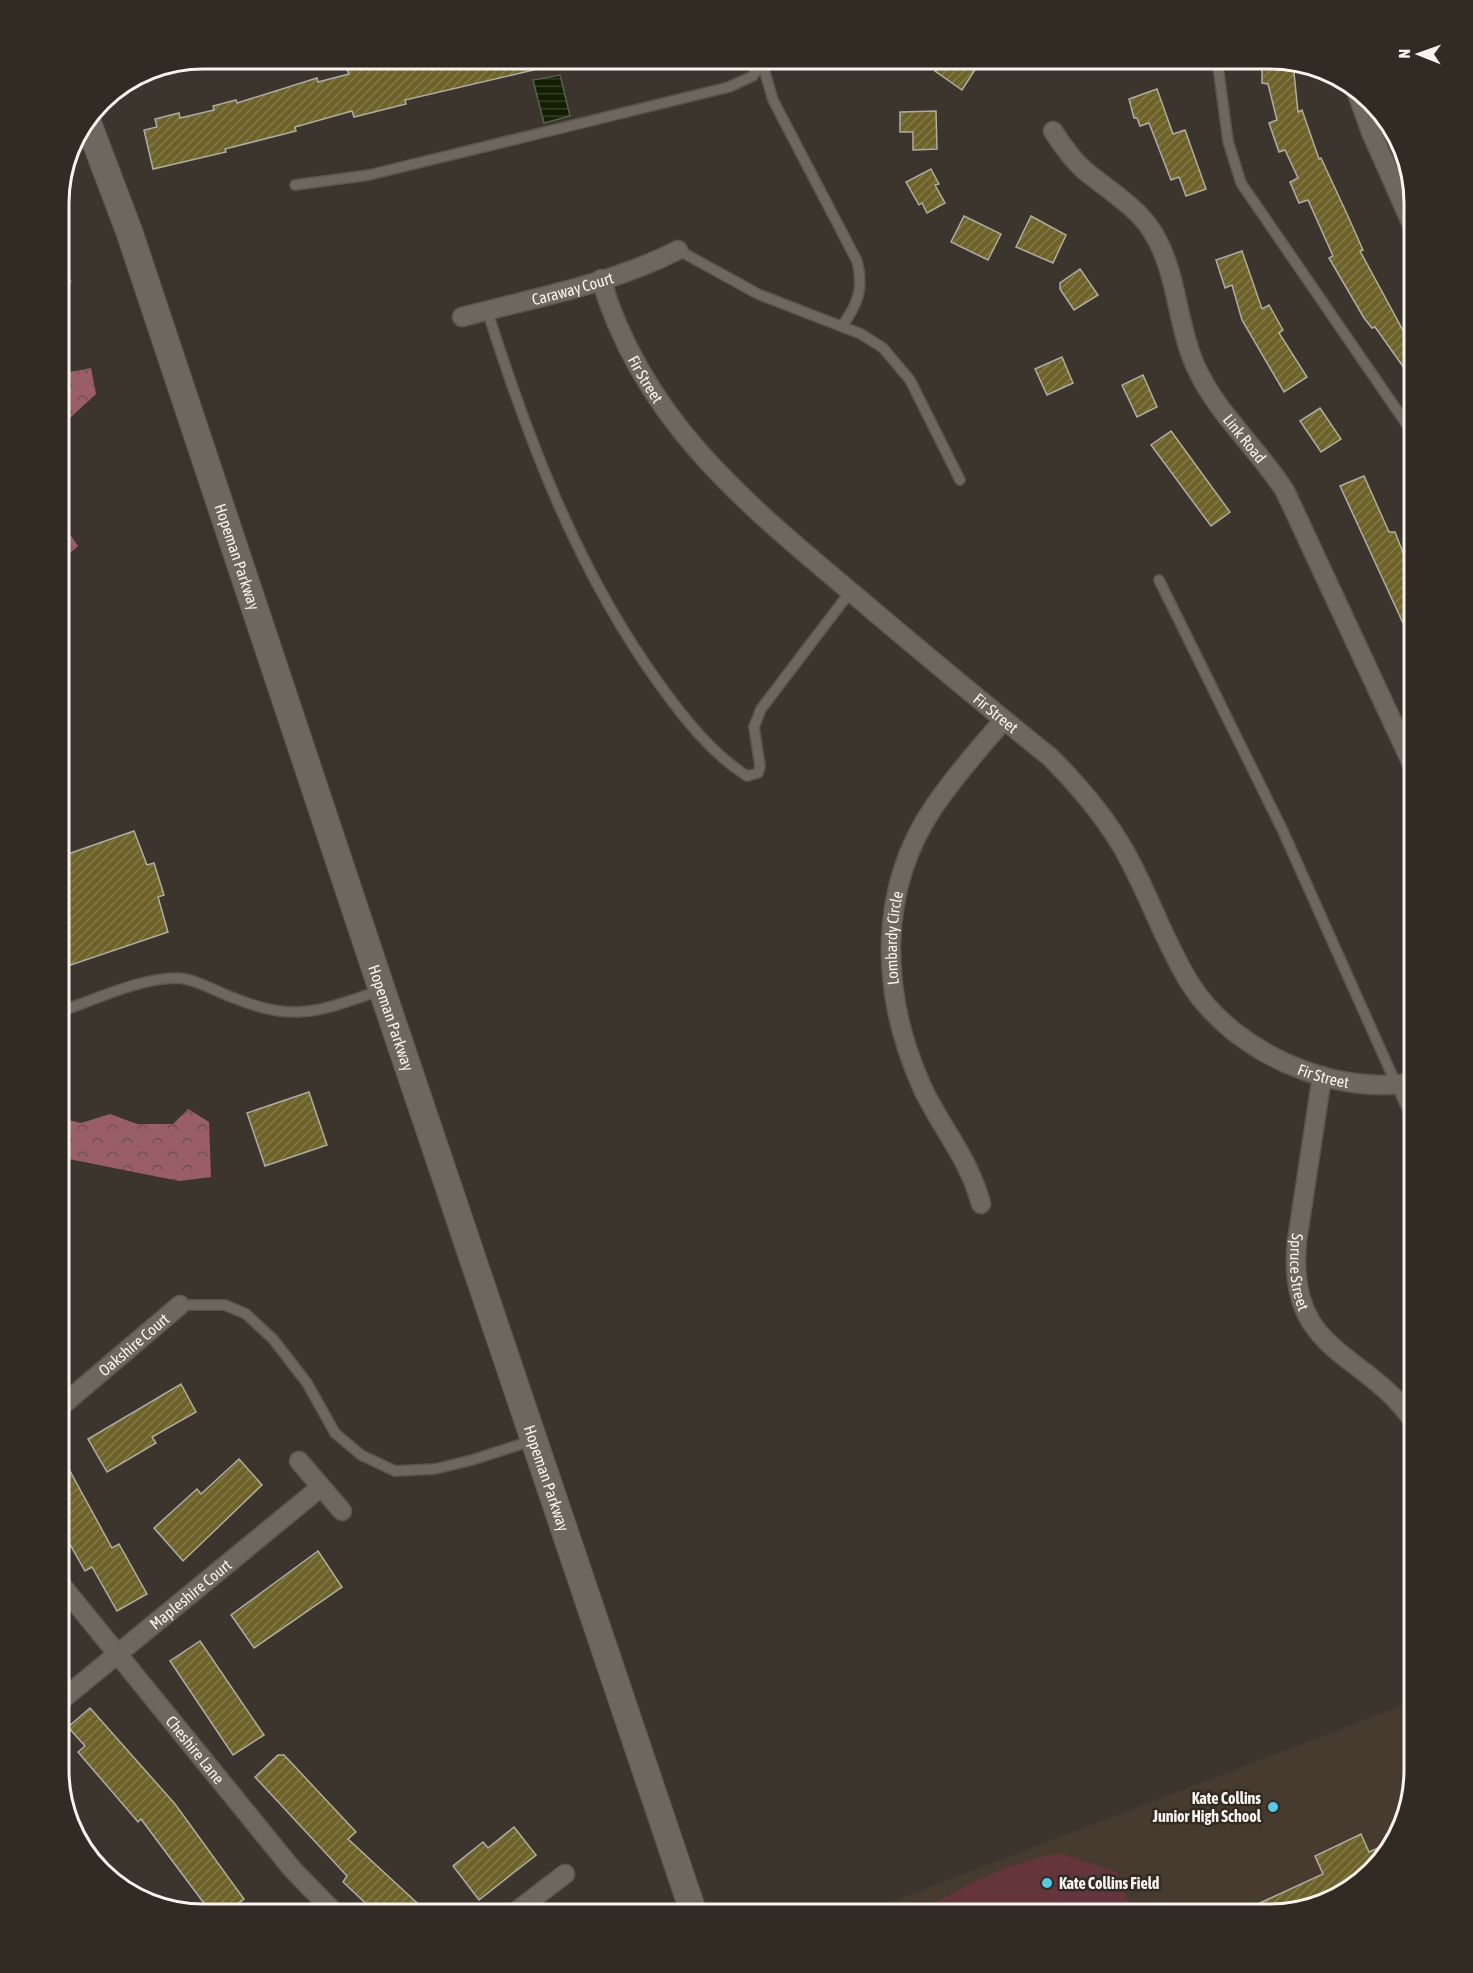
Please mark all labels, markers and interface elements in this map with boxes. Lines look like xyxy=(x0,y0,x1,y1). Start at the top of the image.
north arrow xyxy=(1389,24,1449,84)
text: N xyxy=(1395,49,1413,59)
street label: Caraway Court xyxy=(530,268,616,308)
street label: Fir Street xyxy=(625,352,667,407)
street label: Link Road xyxy=(1220,411,1270,466)
street label: Hopeman Parkway xyxy=(212,501,264,613)
street label: Fir Street xyxy=(970,689,1022,737)
street label: Lombardy Circle xyxy=(882,889,906,986)
street label: Hopeman Parkway xyxy=(365,962,418,1074)
street label: Fir Street xyxy=(1295,1060,1351,1091)
street label: Spruce Street xyxy=(1286,1232,1313,1313)
street label: Oakshire Court xyxy=(95,1309,173,1379)
street label: Hopeman Parkway xyxy=(521,1423,573,1534)
street label: Mapleshire Court xyxy=(146,1555,235,1633)
street label: Cheshire Lane xyxy=(162,1712,228,1787)
place label: Kate Collins Junior High School xyxy=(1152,1789,1262,1825)
marker: Kate Collins Junior High School xyxy=(1266,1800,1280,1814)
place label: Kate Collins Field xyxy=(1059,1874,1160,1892)
marker: Kate Collins Field xyxy=(1040,1876,1054,1890)

